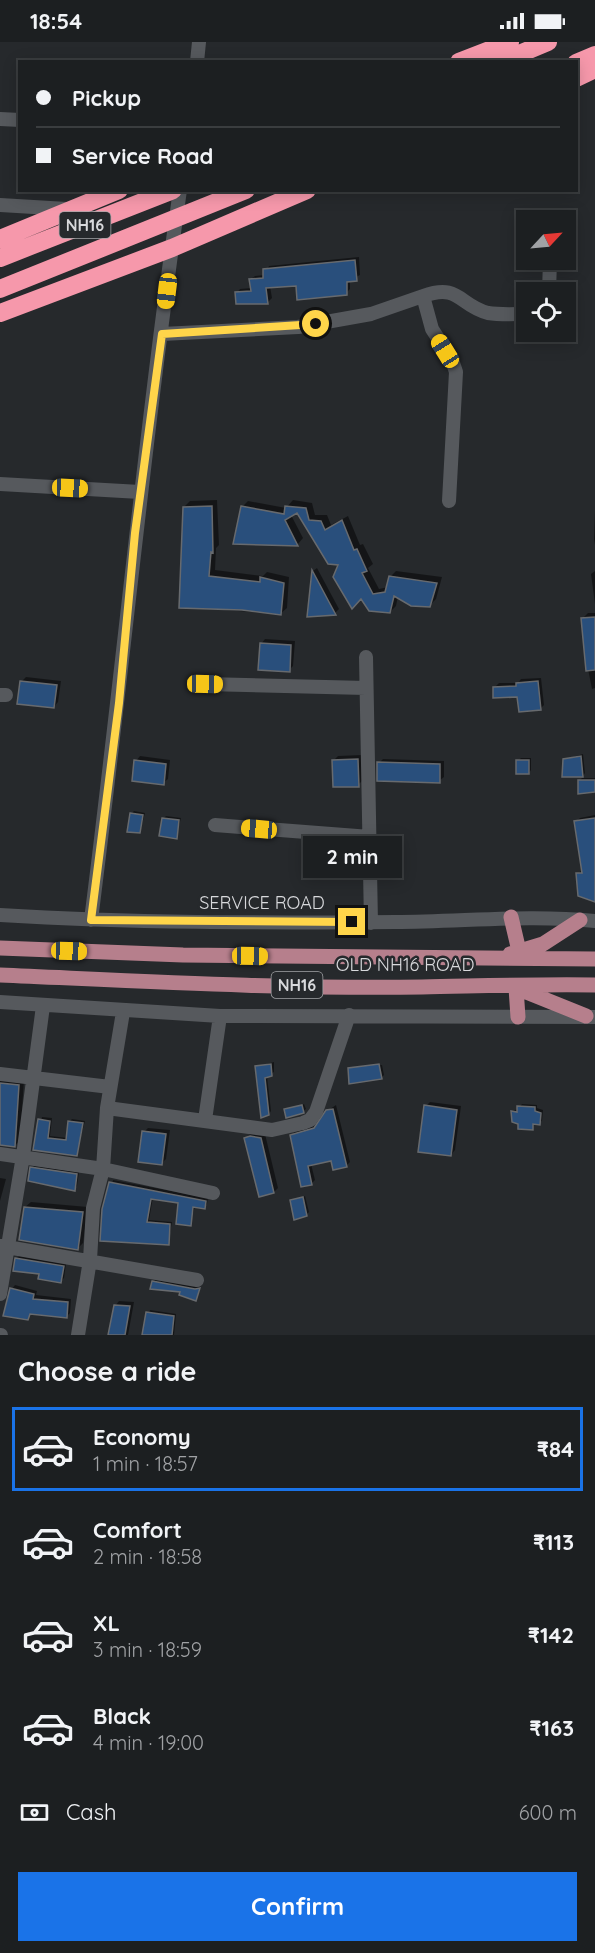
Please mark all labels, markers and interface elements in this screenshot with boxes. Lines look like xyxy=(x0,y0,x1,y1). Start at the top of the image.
text: 18:54 xyxy=(30,7,82,35)
text: Pickup xyxy=(72,84,141,112)
text: Service Road xyxy=(72,142,213,170)
north arrow xyxy=(516,210,576,270)
map controls xyxy=(516,210,576,342)
road number: NH16 xyxy=(60,212,110,238)
car xyxy=(156,272,178,310)
button: locate xyxy=(516,282,576,342)
route start xyxy=(302,310,329,337)
car xyxy=(428,331,462,371)
car xyxy=(52,478,88,498)
car xyxy=(187,675,223,693)
car xyxy=(240,818,278,840)
callout: 2 min xyxy=(302,835,401,877)
text: 2 min xyxy=(326,844,379,869)
street label: SERVICE ROAD xyxy=(199,891,325,914)
route end xyxy=(338,908,365,935)
car xyxy=(51,941,87,961)
car xyxy=(232,947,268,965)
street label: OLD NH16 ROAD xyxy=(336,953,474,976)
road number: NH16 xyxy=(272,972,322,998)
text: Choose a ride xyxy=(18,1354,196,1388)
icon: car xyxy=(21,1422,75,1476)
text: Economy xyxy=(93,1423,191,1451)
text: ₹84 xyxy=(537,1435,574,1463)
text: 1 min · 18:57 xyxy=(93,1451,198,1476)
icon: car xyxy=(21,1515,75,1569)
text: Comfort xyxy=(93,1516,182,1544)
text: ₹113 xyxy=(533,1528,574,1556)
text: 2 min · 18:58 xyxy=(93,1544,202,1569)
icon: car xyxy=(21,1608,75,1662)
text: XL xyxy=(93,1609,120,1637)
text: ₹142 xyxy=(528,1621,574,1649)
text: 3 min · 18:59 xyxy=(93,1637,202,1662)
icon: car xyxy=(21,1701,75,1755)
text: Black xyxy=(93,1702,151,1730)
text: ₹163 xyxy=(529,1714,574,1742)
text: 4 min · 19:00 xyxy=(93,1730,204,1755)
icon: cash xyxy=(18,1796,51,1829)
text: Cash xyxy=(66,1798,117,1826)
text: 600 m xyxy=(519,1800,577,1825)
button: Confirm xyxy=(18,1872,577,1941)

